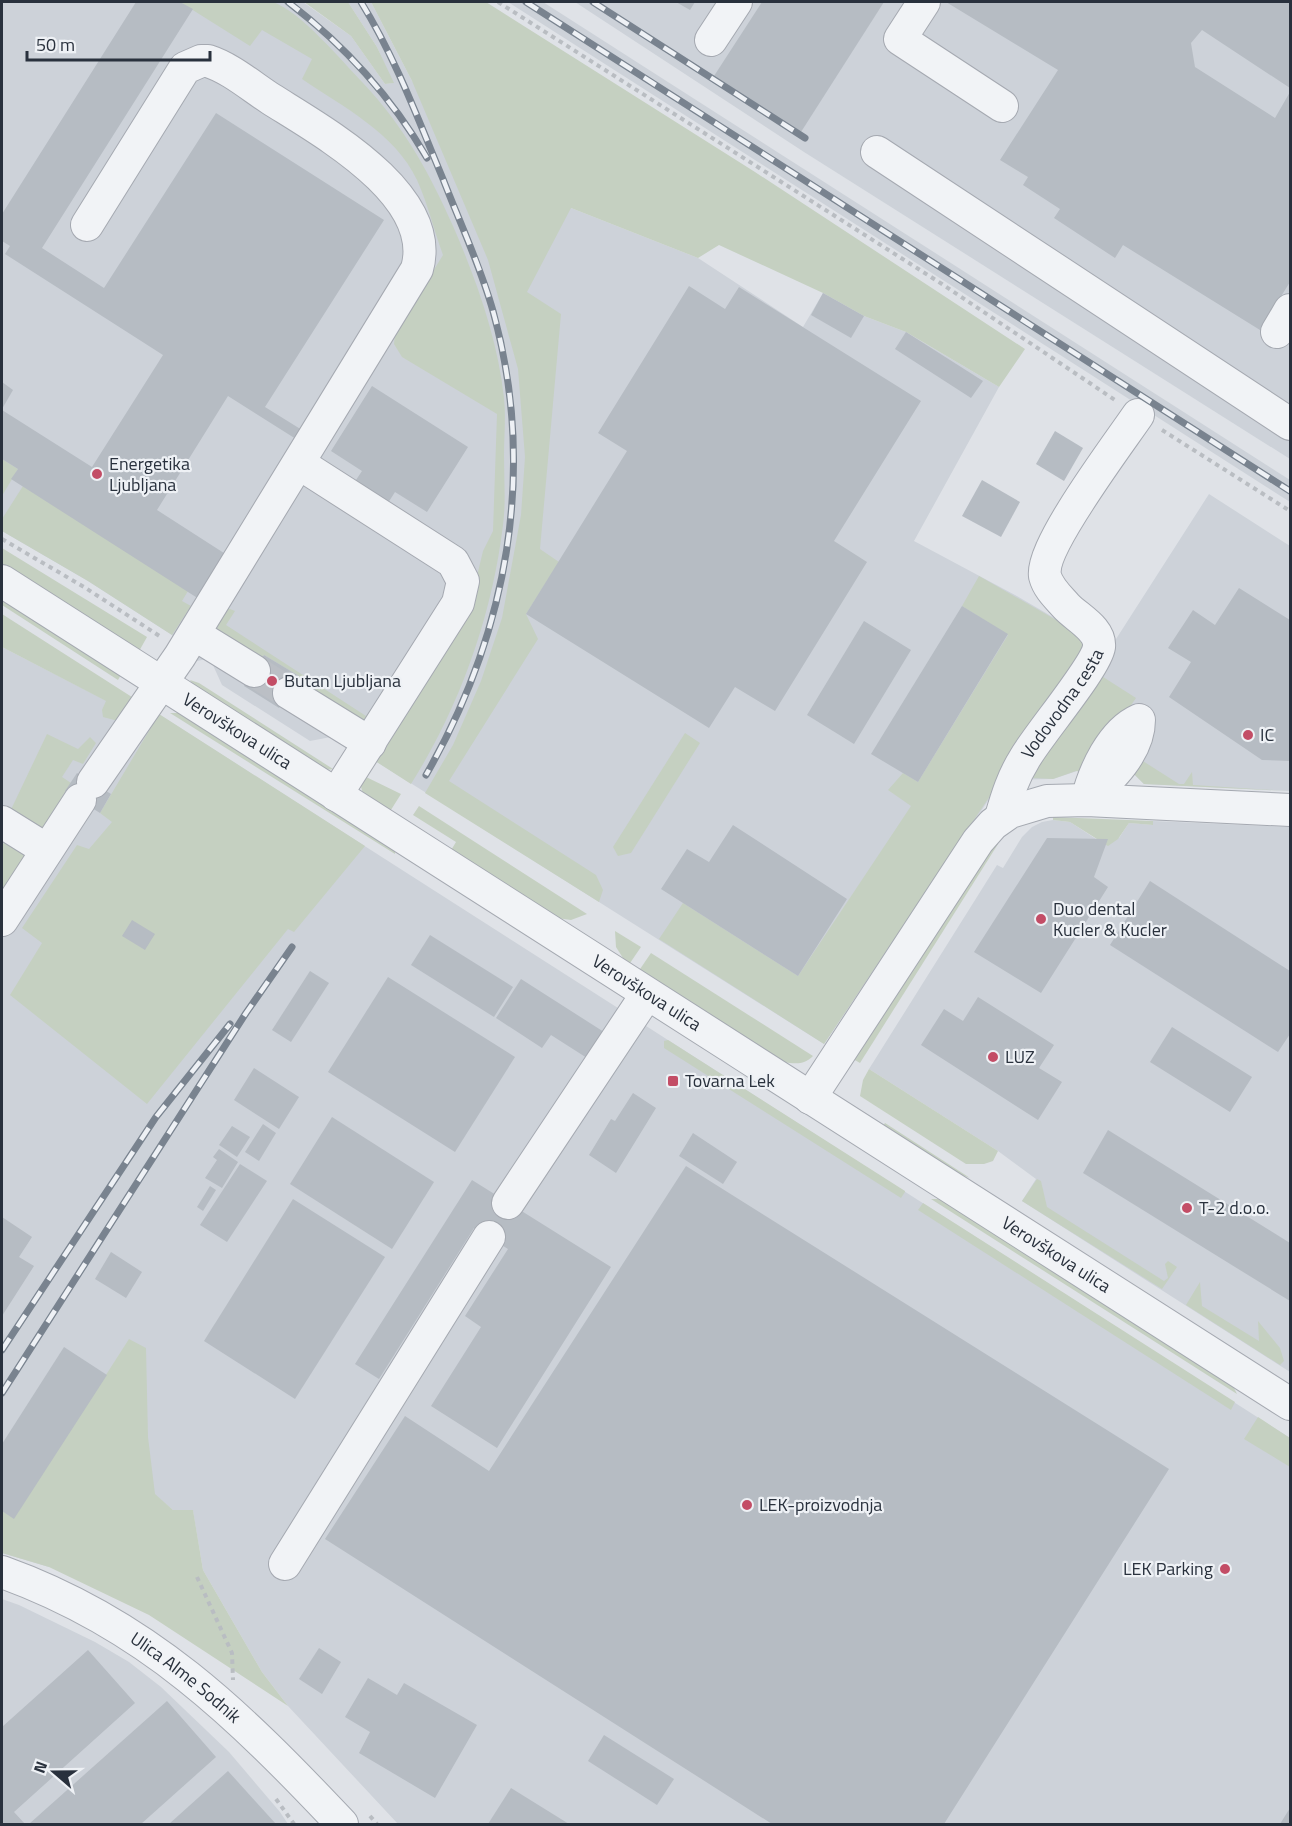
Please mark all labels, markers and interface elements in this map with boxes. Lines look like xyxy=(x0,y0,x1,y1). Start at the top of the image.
scale bar xyxy=(27,24,210,62)
text: 50 m xyxy=(36,31,75,58)
place label: Energetika Ljubljana xyxy=(109,450,190,498)
marker: Energetika Ljubljana xyxy=(90,467,104,481)
street label: Vodovodna cesta xyxy=(1014,644,1110,764)
place label: Butan Ljubljana xyxy=(284,667,401,694)
marker: Butan Ljubljana xyxy=(265,674,279,688)
street label: Verovškova ulica xyxy=(177,686,297,776)
place label: IC xyxy=(1260,721,1274,748)
marker: IC xyxy=(1241,728,1255,742)
place label: Duo dental Kucler & Kucler xyxy=(1053,895,1167,943)
marker: Duo dental Kucler & Kucler xyxy=(1034,912,1048,926)
street label: Verovškova ulica xyxy=(587,947,707,1038)
place label: LUZ xyxy=(1005,1043,1035,1070)
marker: LUZ xyxy=(986,1050,1000,1064)
place label: Tovarna Lek xyxy=(685,1067,775,1094)
marker: Tovarna Lek xyxy=(666,1074,680,1088)
place label: T-2 d.o.o. xyxy=(1199,1194,1269,1221)
marker: T-2 d.o.o. xyxy=(1180,1201,1194,1215)
street label: Verovškova ulica xyxy=(996,1209,1116,1299)
place label: LEK-proizvodnja xyxy=(759,1491,882,1518)
marker: LEK-proizvodnja xyxy=(740,1498,754,1512)
place label: LEK Parking xyxy=(1123,1555,1213,1582)
marker: LEK Parking xyxy=(1218,1562,1232,1576)
street label: Ulica Alme Sodnik xyxy=(125,1625,248,1729)
north arrow xyxy=(24,1742,84,1802)
text: N xyxy=(27,1758,53,1776)

